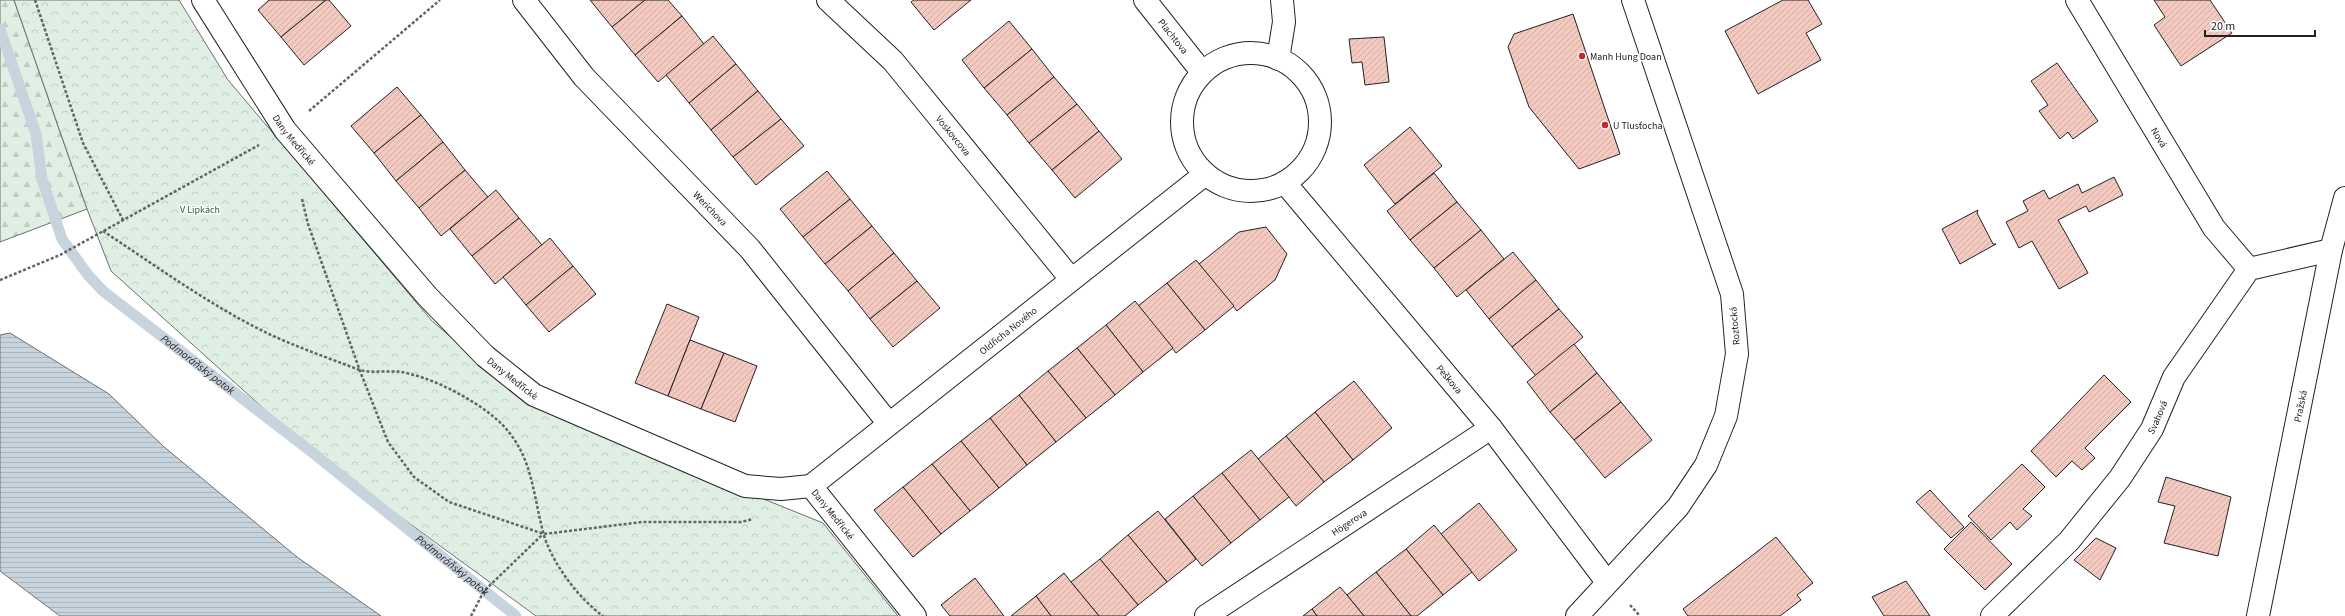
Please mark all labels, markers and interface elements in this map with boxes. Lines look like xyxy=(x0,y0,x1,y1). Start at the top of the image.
scale bar xyxy=(2205,12,2315,38)
street label: Plachtova xyxy=(1154,16,1191,57)
text: 20 m xyxy=(2211,18,2235,35)
place label: Manh Hung Doan xyxy=(1590,50,1662,64)
marker: Manh Hung Doan xyxy=(1577,51,1587,61)
street label: Dany Medřické xyxy=(269,112,318,169)
street label: Voskovcova xyxy=(932,113,974,159)
place label: U Tlusťocha xyxy=(1613,119,1663,133)
marker: U Tlusťocha xyxy=(1600,120,1610,130)
street label: Nová xyxy=(2147,125,2170,150)
street label: Werichova xyxy=(690,188,730,230)
park label: V Lipkách xyxy=(180,203,220,217)
street label: Oldřicha Nového xyxy=(977,304,1040,358)
street label: Roztocká xyxy=(1726,306,1744,346)
water label: Podmoráňský potok xyxy=(158,331,239,399)
street label: Dany Medřické xyxy=(484,354,540,404)
street label: Peškova xyxy=(1433,362,1465,397)
street label: Pražská xyxy=(2291,389,2311,424)
street label: Svahová xyxy=(2144,399,2171,437)
street label: Dany Medřické xyxy=(808,486,857,543)
street label: Högerova xyxy=(1329,506,1370,540)
water label: Podmoráňský potok xyxy=(412,531,492,600)

